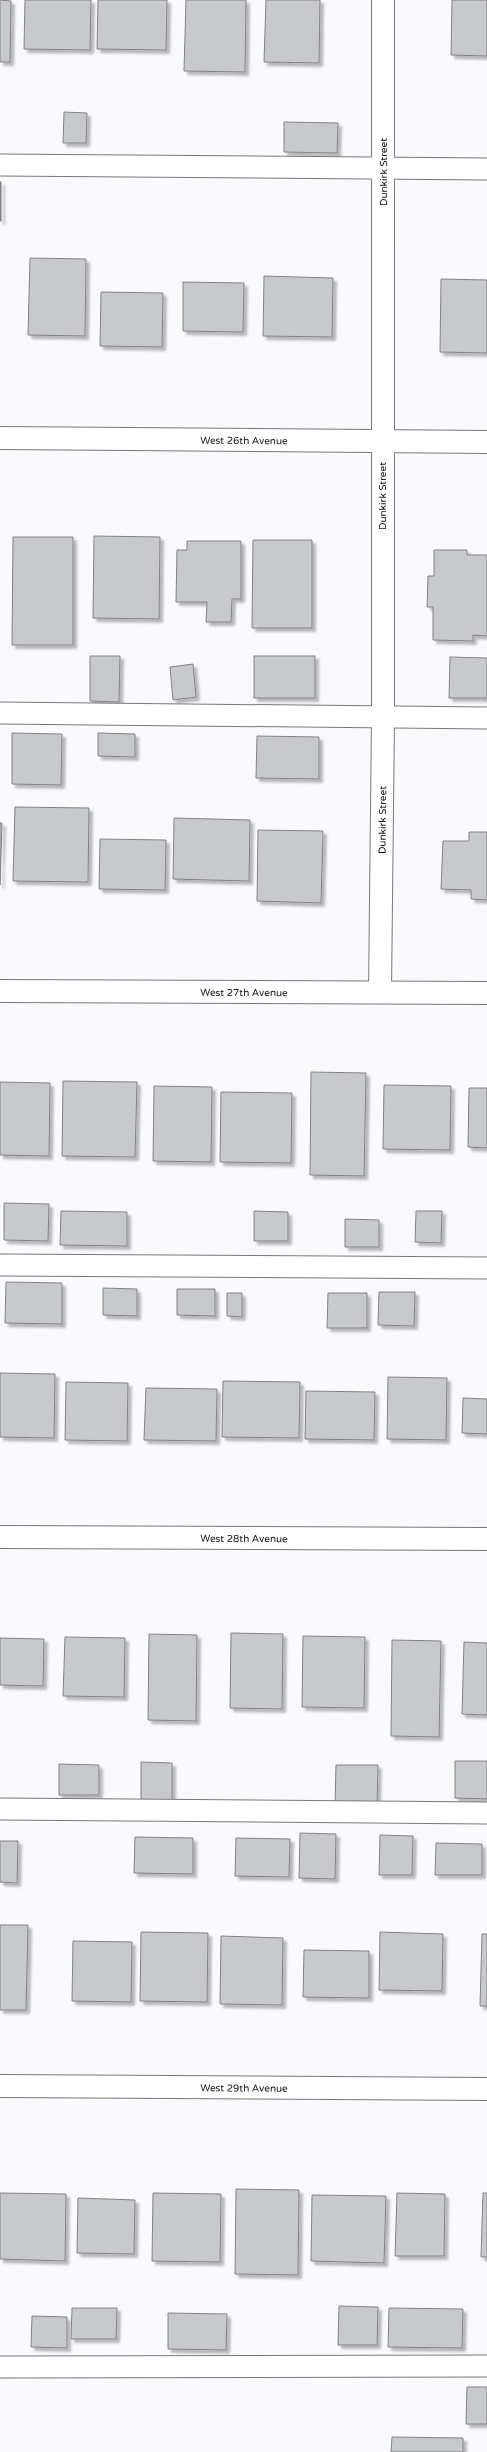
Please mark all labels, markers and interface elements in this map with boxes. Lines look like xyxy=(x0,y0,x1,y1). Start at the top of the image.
street label: Dunkirk Street xyxy=(378,138,390,206)
street label: West 26th Avenue xyxy=(200,435,288,447)
street label: Dunkirk Street xyxy=(377,462,389,530)
street label: Dunkirk Street xyxy=(377,786,389,854)
street label: West 27th Avenue xyxy=(200,987,288,999)
street label: West 28th Avenue xyxy=(200,1533,288,1545)
street label: West 29th Avenue xyxy=(200,2082,288,2095)

